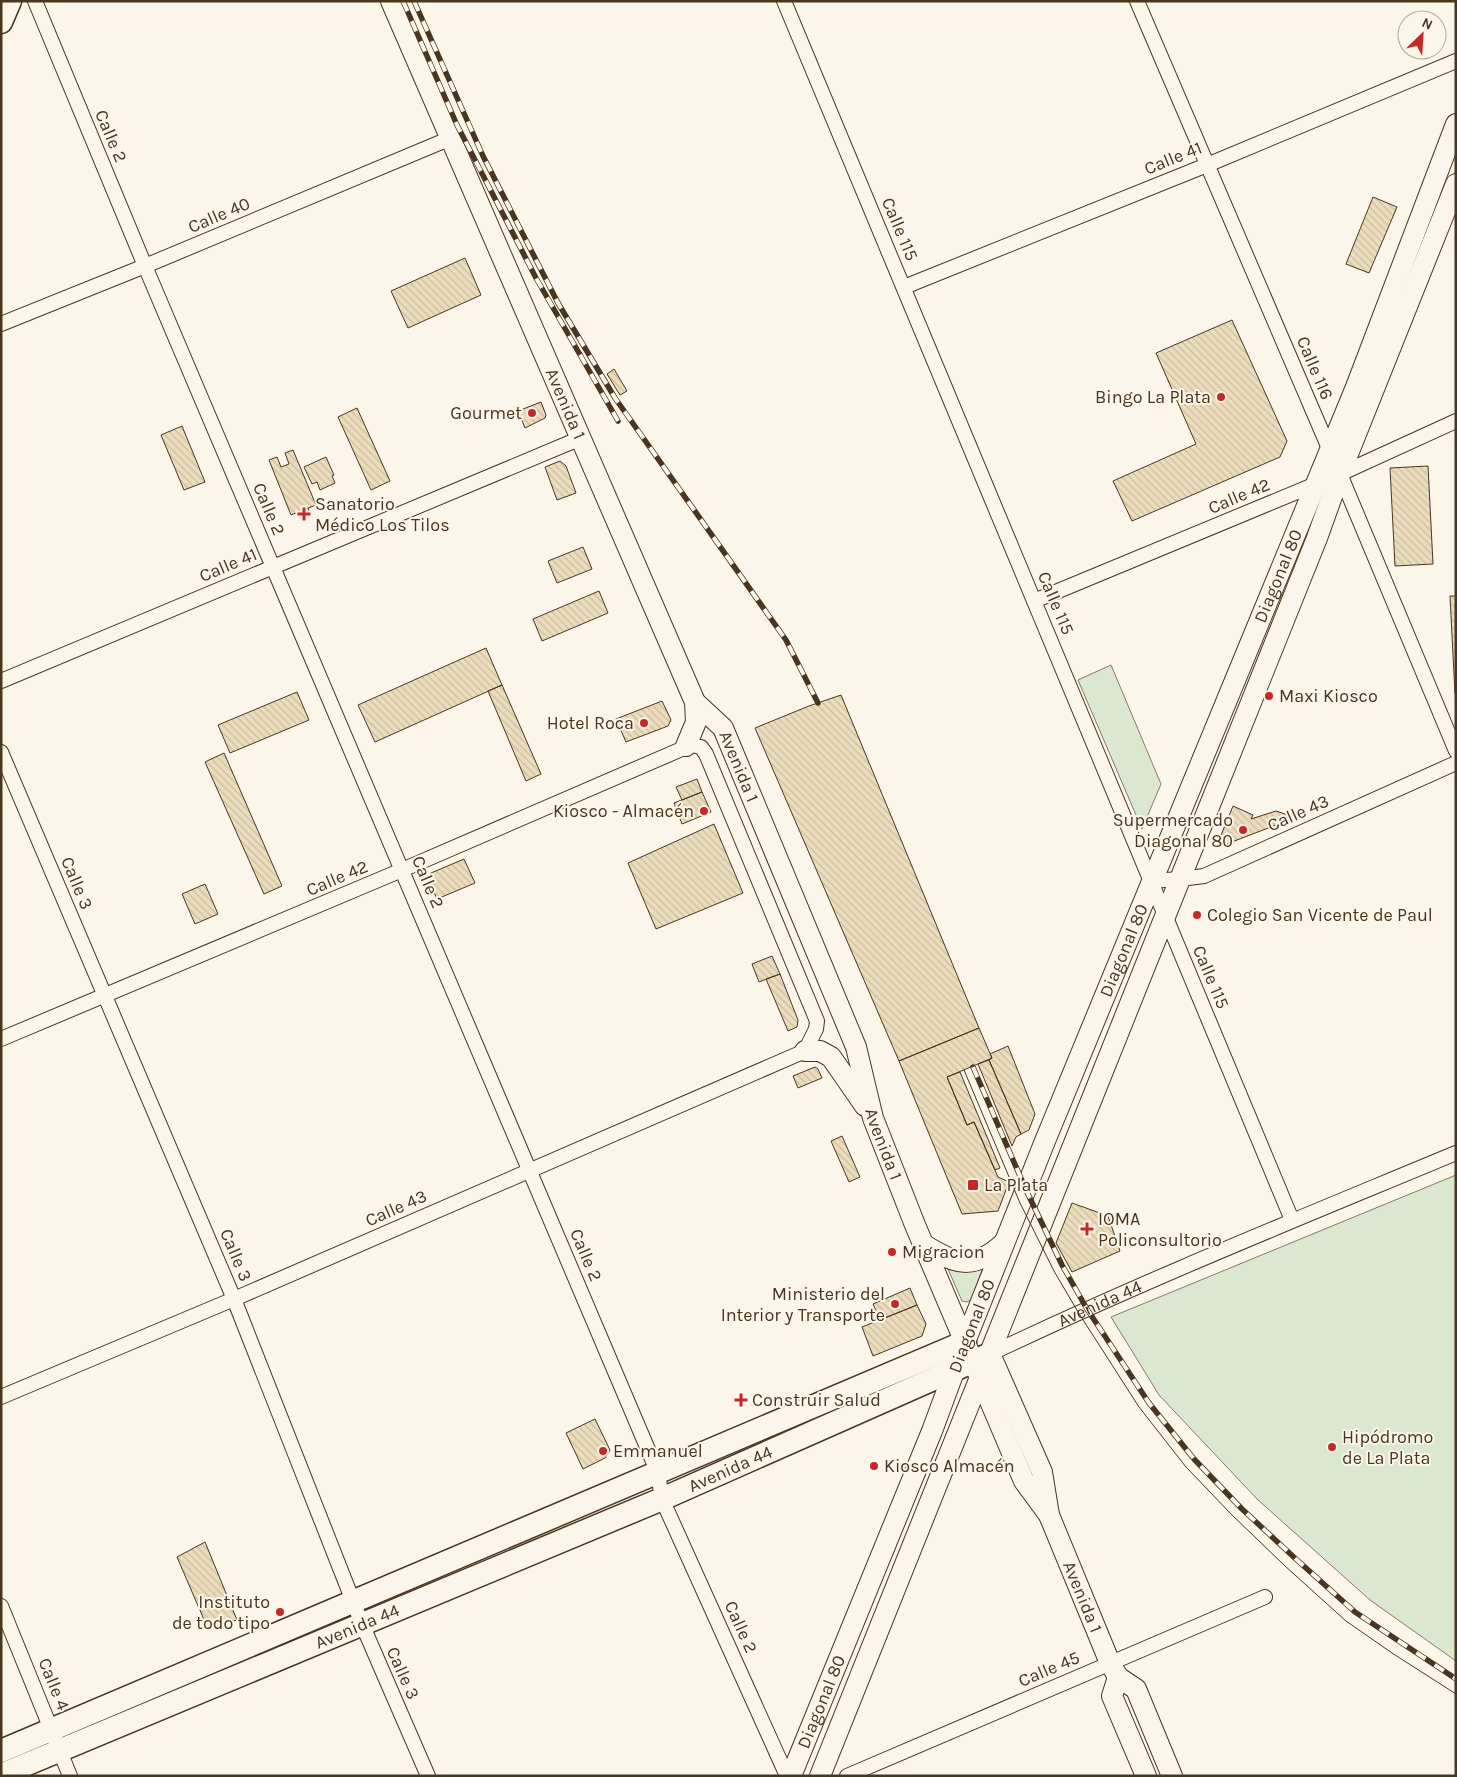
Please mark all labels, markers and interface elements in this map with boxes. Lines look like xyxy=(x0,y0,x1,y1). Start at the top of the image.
north arrow xyxy=(1397,10,1447,60)
text: N xyxy=(1419,14,1435,33)
street label: Calle 2 xyxy=(90,106,132,166)
street label: Calle 41 xyxy=(1141,136,1205,180)
street label: Calle 40 xyxy=(185,192,253,238)
street label: Calle 115 xyxy=(877,194,923,264)
street label: Calle 116 xyxy=(1292,333,1338,403)
street label: Avenida 1 xyxy=(541,365,591,443)
place label: Bingo La Plata xyxy=(1095,386,1211,408)
marker: Bingo La Plata xyxy=(1215,391,1227,403)
place label: Gourmet xyxy=(450,402,522,424)
marker: Gourmet xyxy=(526,407,538,419)
street label: Calle 42 xyxy=(1205,473,1273,519)
street label: Calle 2 xyxy=(248,479,290,539)
place label: Sanatorio Médico Los Tilos xyxy=(315,493,450,536)
marker: Sanatorio Médico Los Tilos xyxy=(297,507,311,521)
street label: Diagonal 80 xyxy=(1249,526,1307,626)
street label: Calle 41 xyxy=(196,543,260,587)
street label: Calle 115 xyxy=(1033,568,1079,638)
place label: Maxi Kiosco xyxy=(1279,685,1378,707)
marker: Maxi Kiosco xyxy=(1263,690,1275,702)
place label: Hotel Roca xyxy=(547,712,634,734)
marker: Hotel Roca xyxy=(638,717,650,729)
street label: Avenida 1 xyxy=(714,728,764,805)
street label: Calle 43 xyxy=(1264,790,1332,836)
place label: Kiosco - Almacén xyxy=(553,800,694,822)
marker: Kiosco - Almacén xyxy=(698,805,710,817)
place label: Supermercado Diagonal 80 xyxy=(1113,809,1233,852)
marker: Supermercado Diagonal 80 xyxy=(1237,824,1249,836)
street label: Calle 2 xyxy=(407,852,449,912)
street label: Calle 3 xyxy=(56,853,98,913)
street label: Calle 42 xyxy=(303,855,371,901)
street label: Diagonal 80 xyxy=(1095,901,1153,1001)
place label: Colegio San Vicente de Paul xyxy=(1207,904,1433,926)
marker: Colegio San Vicente de Paul xyxy=(1191,909,1203,921)
street label: Calle 115 xyxy=(1188,942,1234,1012)
street label: Avenida 1 xyxy=(860,1106,907,1183)
place label: La Plata xyxy=(984,1174,1048,1196)
marker: La Plata xyxy=(966,1178,980,1192)
street label: Calle 43 xyxy=(362,1185,430,1231)
place label: IOMA Policonsultorio xyxy=(1098,1208,1222,1251)
marker: IOMA Policonsultorio xyxy=(1080,1222,1094,1236)
street label: Calle 3 xyxy=(215,1225,257,1285)
street label: Calle 2 xyxy=(565,1225,607,1285)
place label: Migracion xyxy=(902,1241,985,1263)
marker: Migracion xyxy=(886,1246,898,1258)
street label: Avenida 44 xyxy=(1055,1275,1145,1332)
street label: Diagonal 80 xyxy=(944,1276,1000,1376)
place label: Ministerio del Interior y Transporte xyxy=(721,1283,885,1326)
marker: Ministerio del Interior y Transporte xyxy=(889,1298,901,1310)
place label: Construir Salud xyxy=(752,1389,881,1411)
marker: Construir Salud xyxy=(734,1393,748,1407)
place label: Hipódromo de La Plata xyxy=(1342,1426,1433,1469)
place label: Emmanuel xyxy=(613,1440,703,1462)
street label: Avenida 44 xyxy=(685,1441,776,1497)
marker: Hipódromo de La Plata xyxy=(1326,1441,1338,1453)
marker: Emmanuel xyxy=(597,1445,609,1457)
place label: Kiosco Almacén xyxy=(884,1455,1015,1477)
marker: Kiosco Almacén xyxy=(868,1460,880,1472)
street label: Avenida 1 xyxy=(1058,1558,1107,1636)
place label: Instituto de todo tipo xyxy=(172,1591,270,1634)
street label: Calle 2 xyxy=(720,1597,762,1657)
street label: Avenida 44 xyxy=(312,1599,403,1654)
marker: Instituto de todo tipo xyxy=(274,1606,286,1618)
street label: Calle 3 xyxy=(382,1643,424,1703)
street label: Calle 45 xyxy=(1015,1646,1083,1692)
street label: Diagonal 80 xyxy=(792,1652,850,1752)
street label: Calle 4 xyxy=(34,1655,74,1713)

